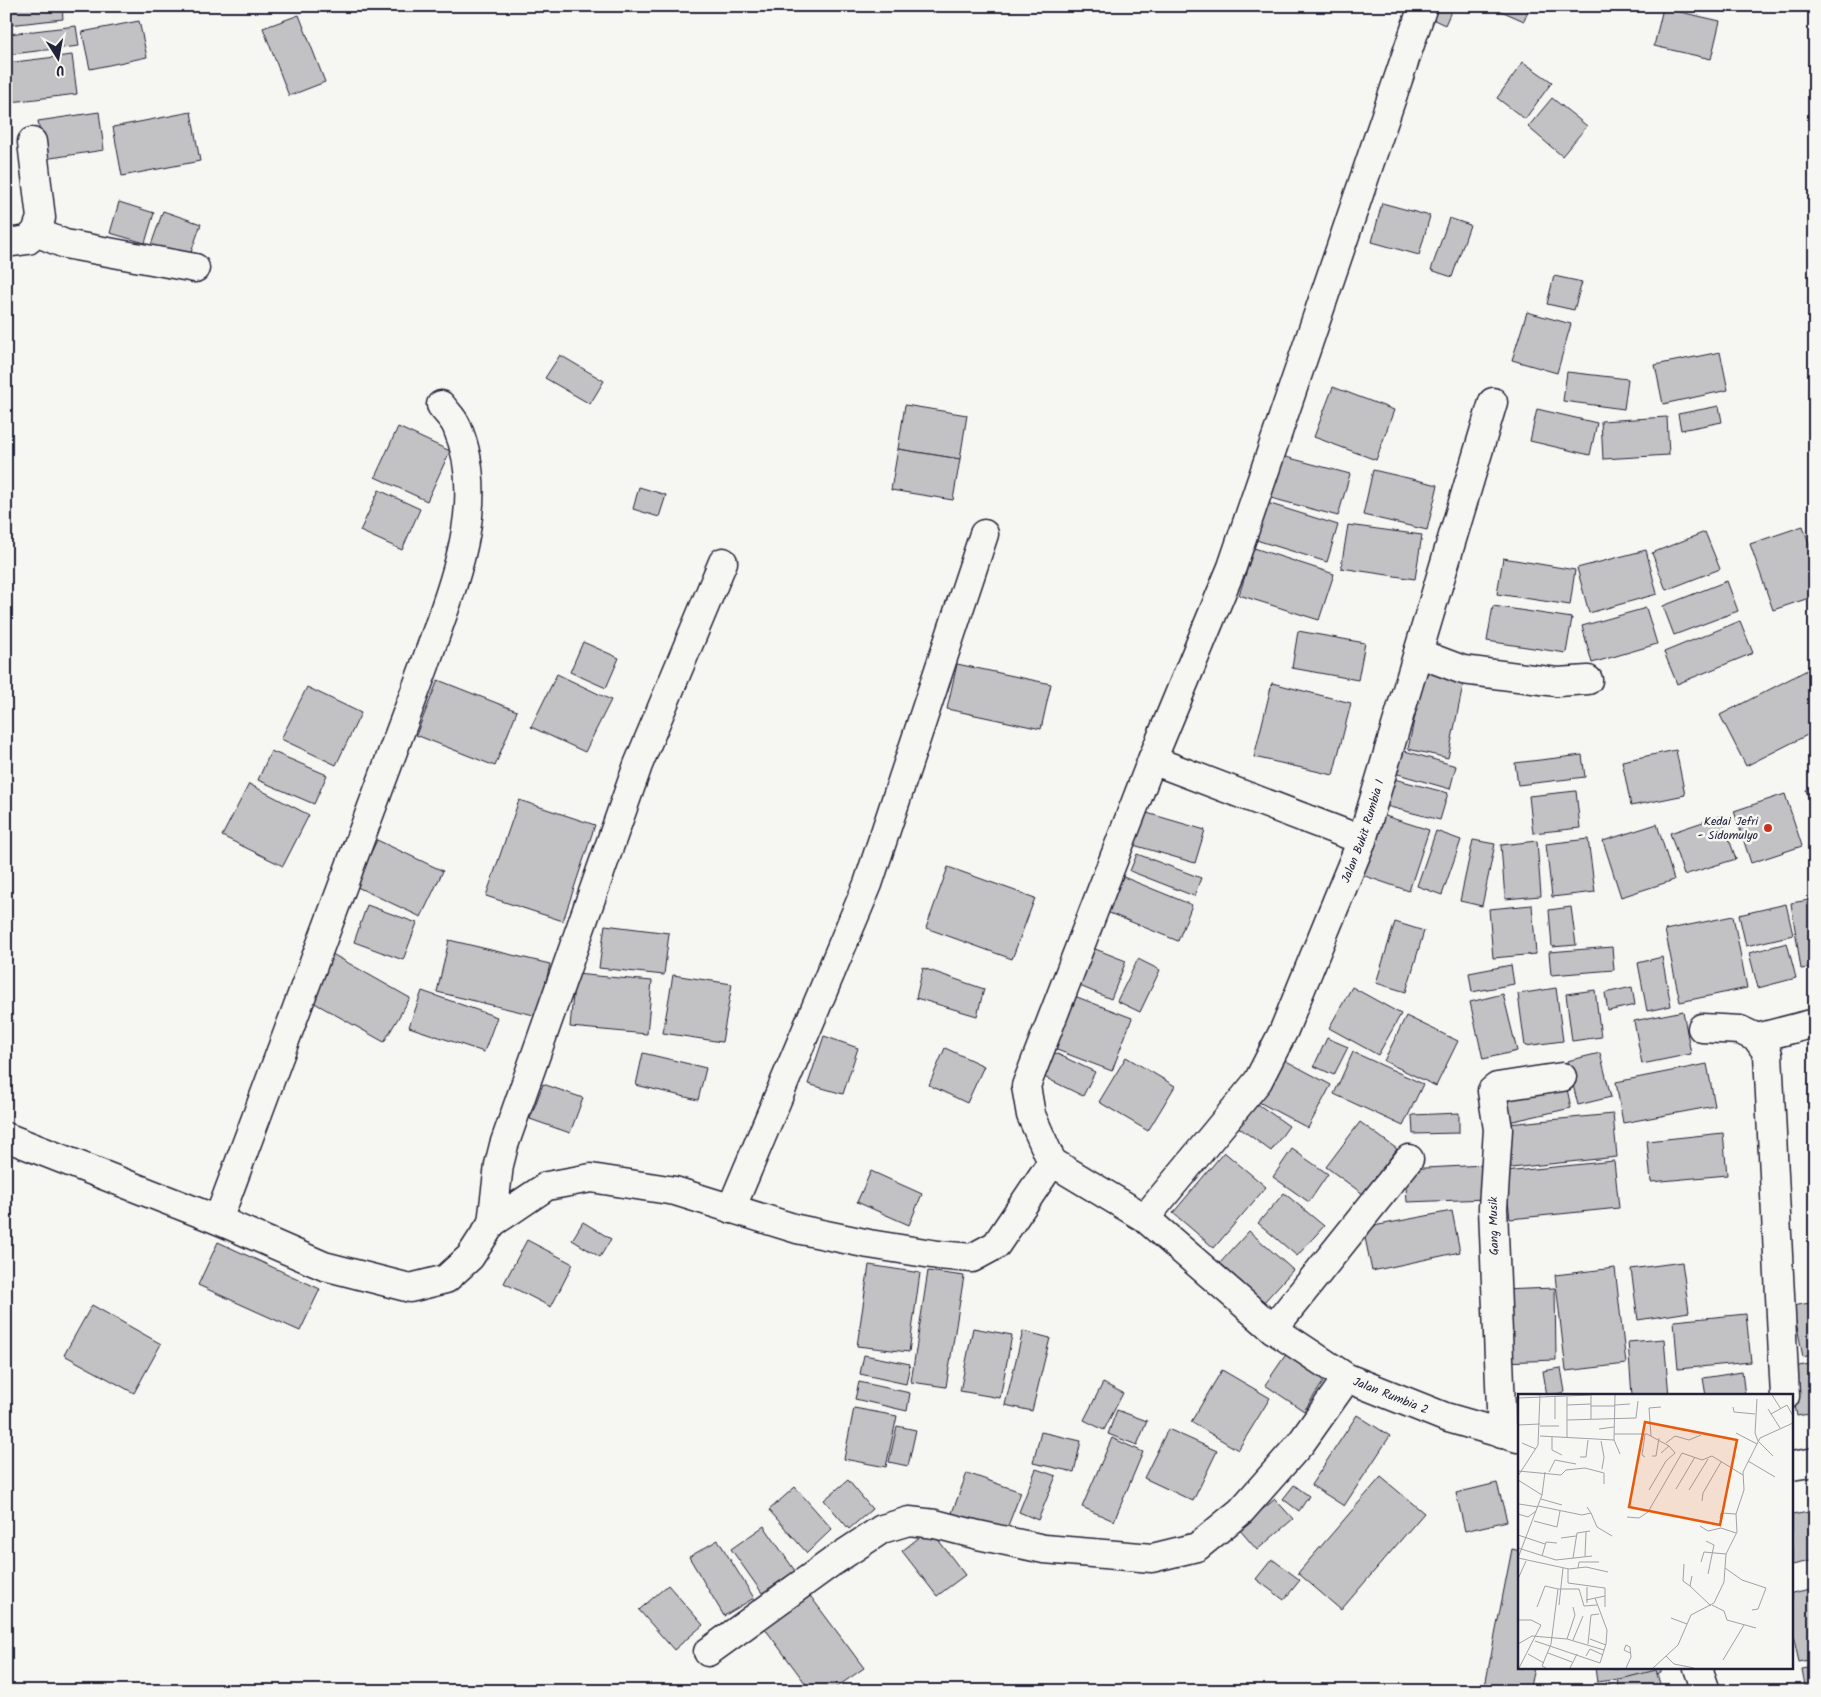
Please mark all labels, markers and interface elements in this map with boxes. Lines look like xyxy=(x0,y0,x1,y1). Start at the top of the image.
north arrow xyxy=(32,32,82,82)
text: U xyxy=(53,58,66,81)
street label: Jalan Bukit Rumbia I xyxy=(1336,777,1389,886)
place label: Kedai Jefri - Sidomulyo xyxy=(1698,812,1759,845)
marker: Kedai Jefri - Sidomulyo xyxy=(1762,822,1774,834)
street label: Gang Musik xyxy=(1484,1196,1504,1256)
street label: Jalan Rumbia 2 xyxy=(1350,1372,1432,1419)
inset map xyxy=(1518,1394,1794,1670)

